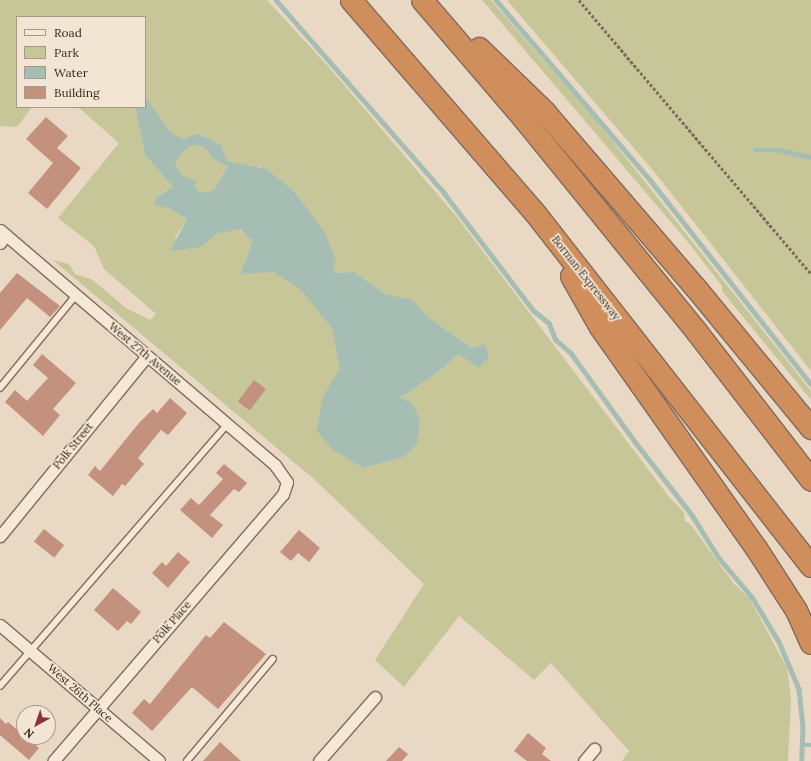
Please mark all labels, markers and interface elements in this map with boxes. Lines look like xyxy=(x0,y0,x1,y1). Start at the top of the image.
legend xyxy=(16,16,146,108)
text: Road xyxy=(54,25,82,40)
text: Park xyxy=(54,45,79,60)
text: Water xyxy=(54,65,88,80)
text: Building xyxy=(54,85,100,100)
street label: Borman Expressway xyxy=(549,233,623,323)
street label: West 27th Avenue xyxy=(106,320,184,388)
street label: Polk Street xyxy=(50,420,96,472)
street label: Polk Place xyxy=(150,598,194,646)
street label: West 26th Place xyxy=(45,661,115,725)
north arrow xyxy=(16,705,56,745)
text: N xyxy=(21,725,37,742)

